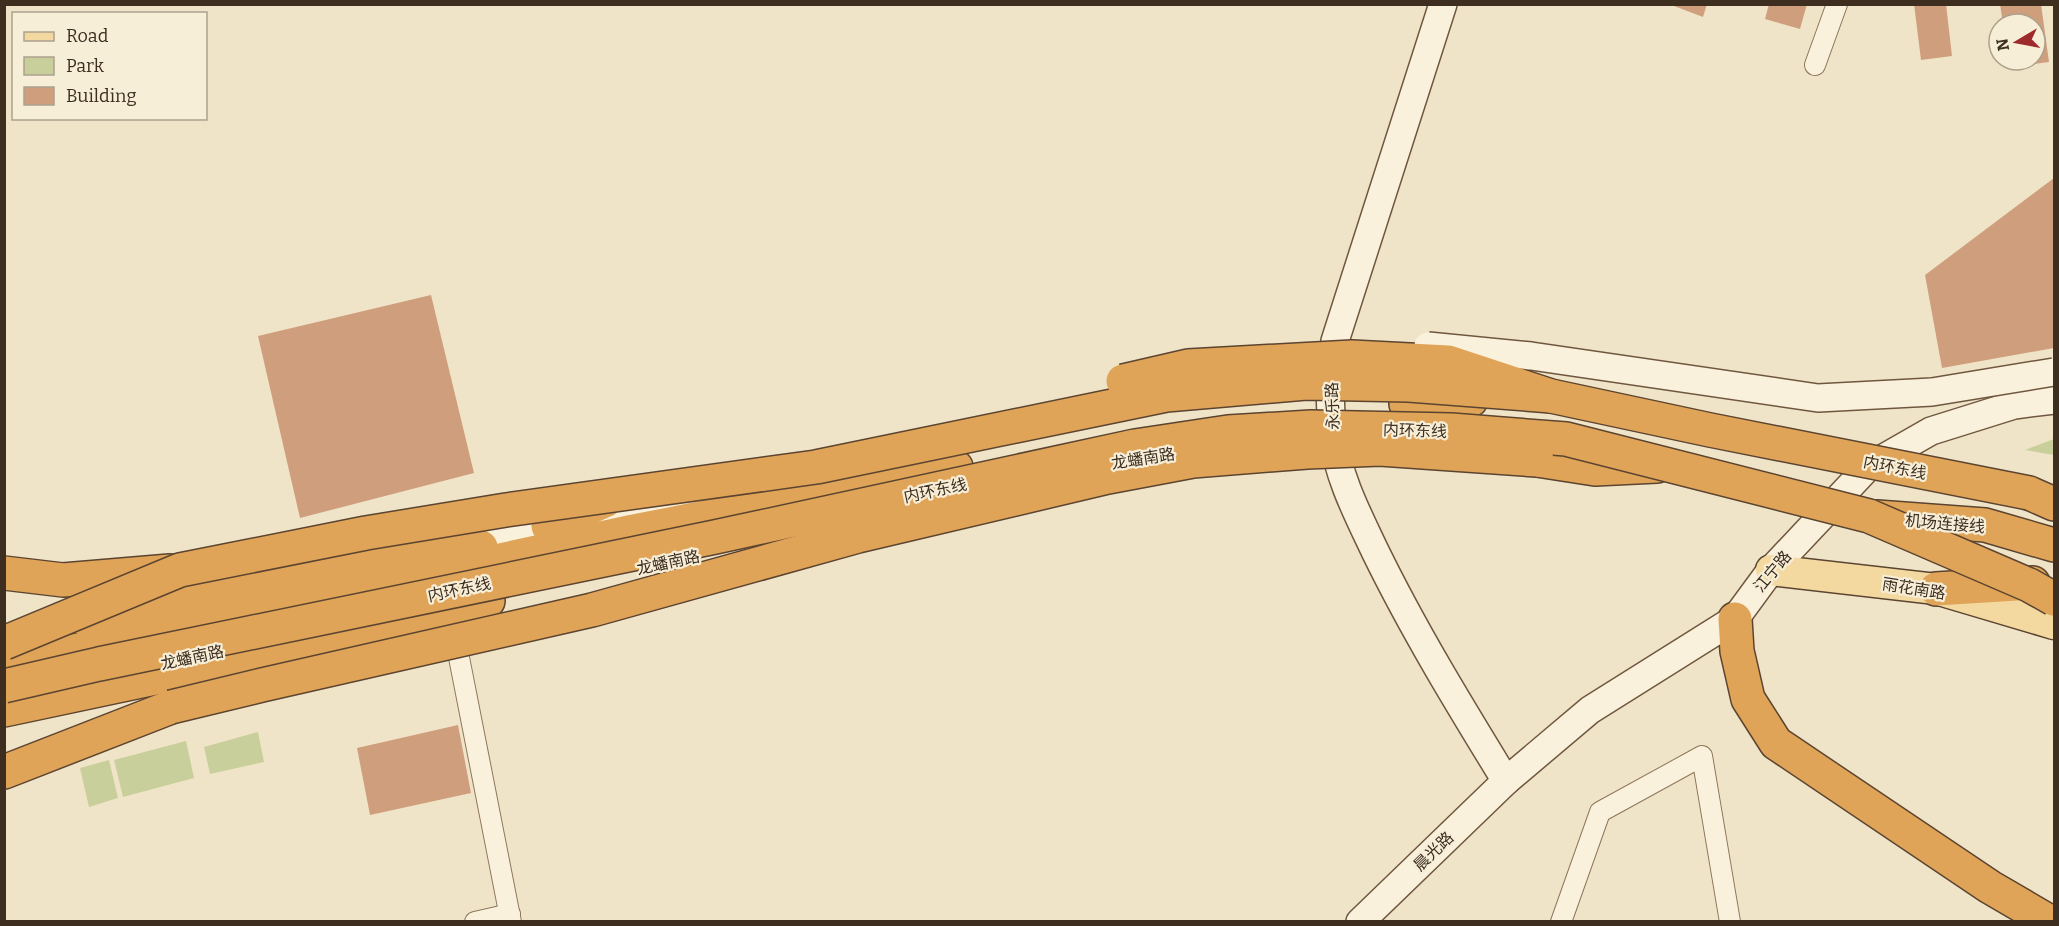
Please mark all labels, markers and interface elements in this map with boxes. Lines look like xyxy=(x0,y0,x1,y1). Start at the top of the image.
legend xyxy=(12,12,207,120)
north arrow xyxy=(1987,12,2047,72)
text: Road xyxy=(66,25,109,47)
text: N xyxy=(1992,37,2013,52)
text: Park xyxy=(66,55,105,77)
text: Building xyxy=(66,85,137,107)
street label: 永乐路 xyxy=(1322,382,1343,430)
street label: 内环东线 xyxy=(1383,420,1447,441)
street label: 龙蟠南路 xyxy=(1110,444,1176,473)
street label: 内环东线 xyxy=(1862,452,1928,483)
street label: 内环东线 xyxy=(902,475,968,506)
street label: 机场连接线 xyxy=(1904,511,1986,536)
street label: 龙蟠南路 xyxy=(635,547,701,578)
street label: 江宁路 xyxy=(1750,547,1795,596)
street label: 内环东线 xyxy=(426,574,492,605)
street label: 雨花南路 xyxy=(1881,574,1947,603)
street label: 龙蟠南路 xyxy=(159,642,225,673)
street label: 晨光路 xyxy=(1409,828,1457,875)

